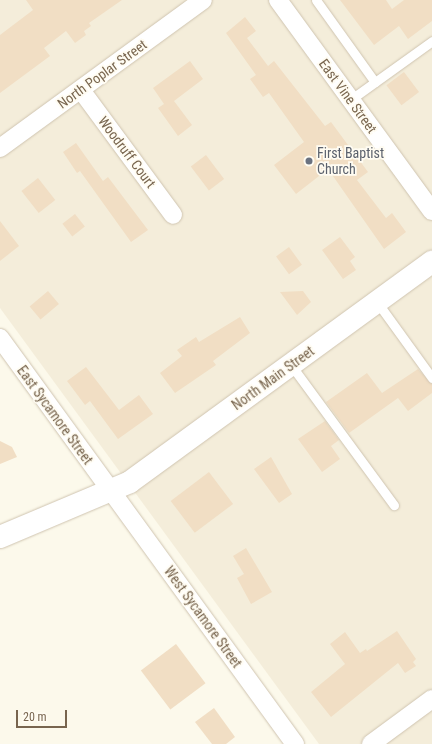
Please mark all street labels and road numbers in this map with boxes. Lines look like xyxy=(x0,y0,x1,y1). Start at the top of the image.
street label: North Poplar Street xyxy=(54,36,150,112)
street label: East Vine Street xyxy=(315,56,381,136)
street label: Woodruff Court xyxy=(95,113,159,191)
street label: North Main Street xyxy=(229,342,317,414)
street label: East Sycamore Street xyxy=(14,362,96,468)
street label: West Sycamore Street xyxy=(161,563,245,671)

